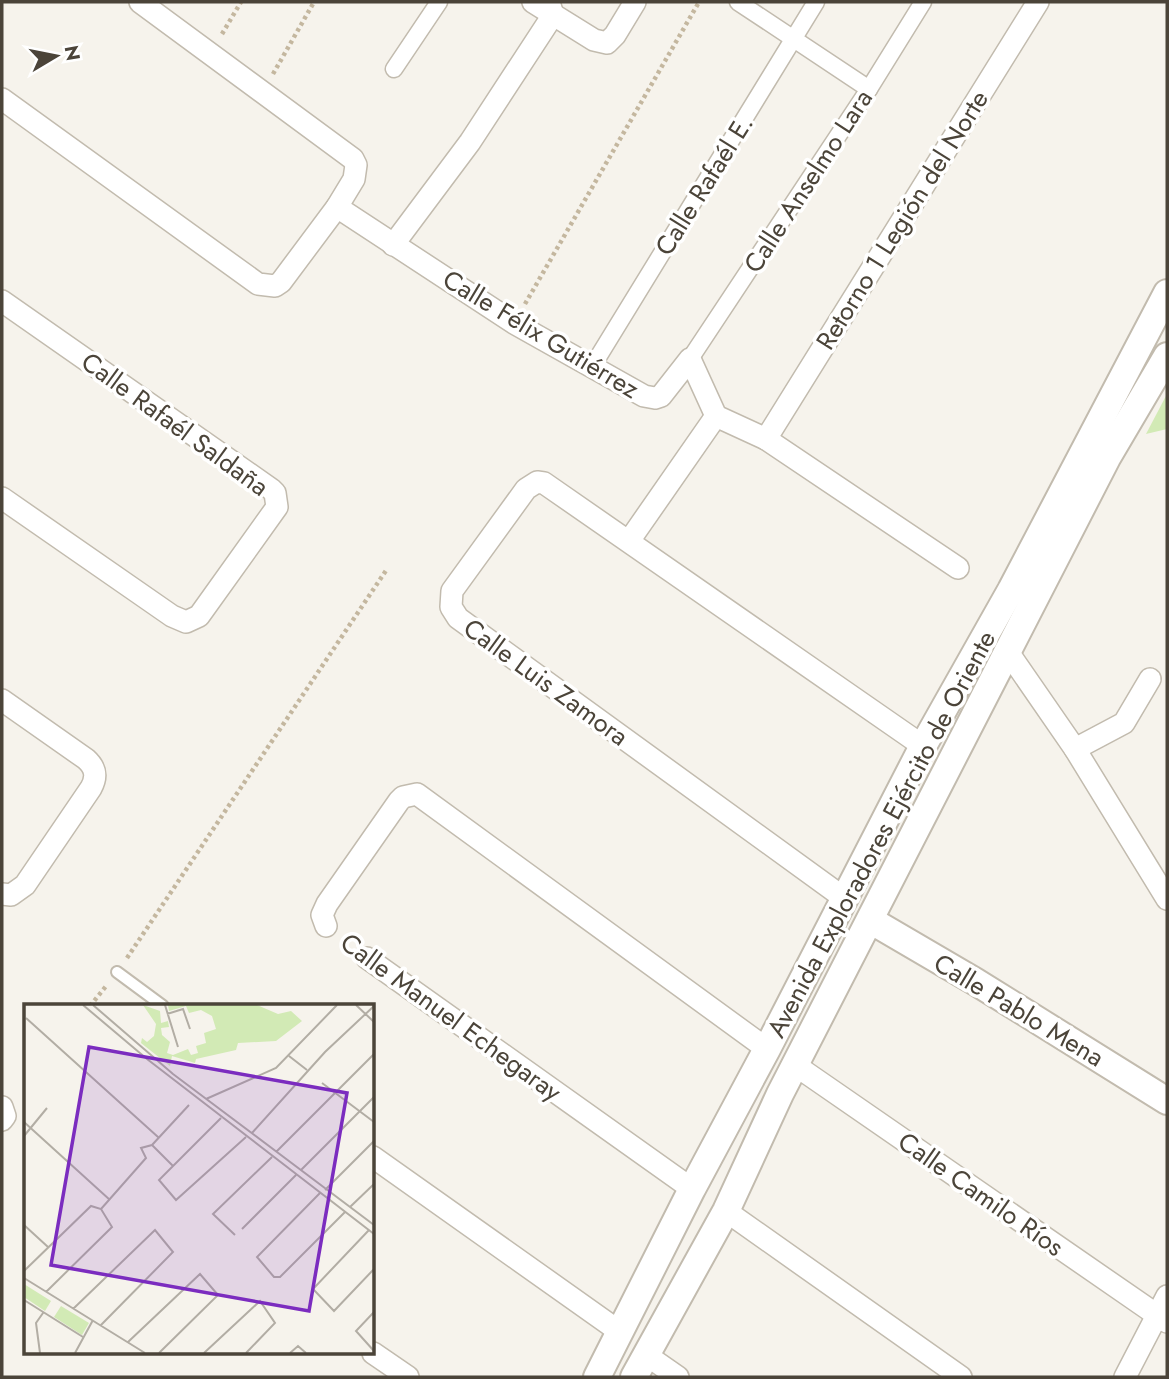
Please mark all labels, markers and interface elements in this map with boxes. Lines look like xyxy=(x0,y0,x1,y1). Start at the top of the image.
north arrow xyxy=(21,21,91,91)
text: N xyxy=(58,43,87,63)
street label: Calle Anselmo Lara xyxy=(734,82,882,280)
street label: Retorno 1 Legión del Norte xyxy=(806,83,998,357)
street label: Calle Rafaél E. xyxy=(646,107,762,263)
street label: Calle Félix Gutiérrez xyxy=(436,260,646,408)
street label: Calle Rafaél Saldaña xyxy=(73,343,277,505)
street label: Calle Luis Zamora xyxy=(456,609,636,755)
street label: Avenida Exploradores Ejército de Oriente xyxy=(757,624,1005,1044)
street label: Calle Manuel Echegaray xyxy=(332,924,570,1111)
street label: Calle Pablo Mena xyxy=(927,944,1111,1076)
inset map xyxy=(24,1004,374,1354)
street label: Calle Camilo Ríos xyxy=(890,1123,1072,1265)

